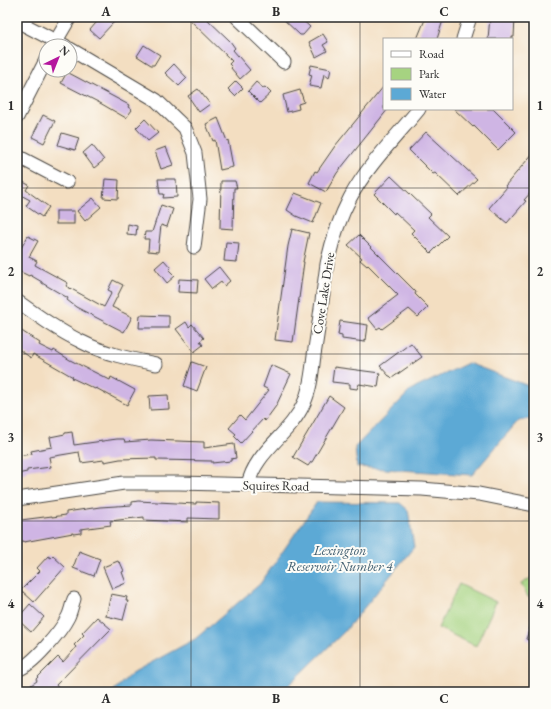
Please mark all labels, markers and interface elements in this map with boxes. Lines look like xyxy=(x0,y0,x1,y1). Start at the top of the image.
text: A xyxy=(100,3,111,20)
text: B xyxy=(272,3,280,20)
text: C xyxy=(439,3,449,20)
north arrow xyxy=(38,38,78,78)
legend xyxy=(383,38,513,110)
text: N xyxy=(57,43,73,59)
text: Road xyxy=(419,46,445,62)
text: Park xyxy=(419,66,440,82)
text: Water xyxy=(419,86,446,102)
text: 1 xyxy=(8,97,15,114)
text: 1 xyxy=(537,97,544,114)
street label: Cove Lake Drive xyxy=(309,251,338,335)
text: 2 xyxy=(8,263,15,280)
text: 2 xyxy=(537,263,544,280)
text: 3 xyxy=(8,429,15,446)
text: 3 xyxy=(537,429,544,446)
street label: Squires Road xyxy=(243,476,310,495)
water label: Lexington Reservoir Number 4 xyxy=(287,541,393,575)
text: 4 xyxy=(8,595,15,612)
text: 4 xyxy=(537,595,544,612)
text: A xyxy=(100,690,111,707)
text: B xyxy=(272,690,280,707)
text: C xyxy=(439,690,449,707)

